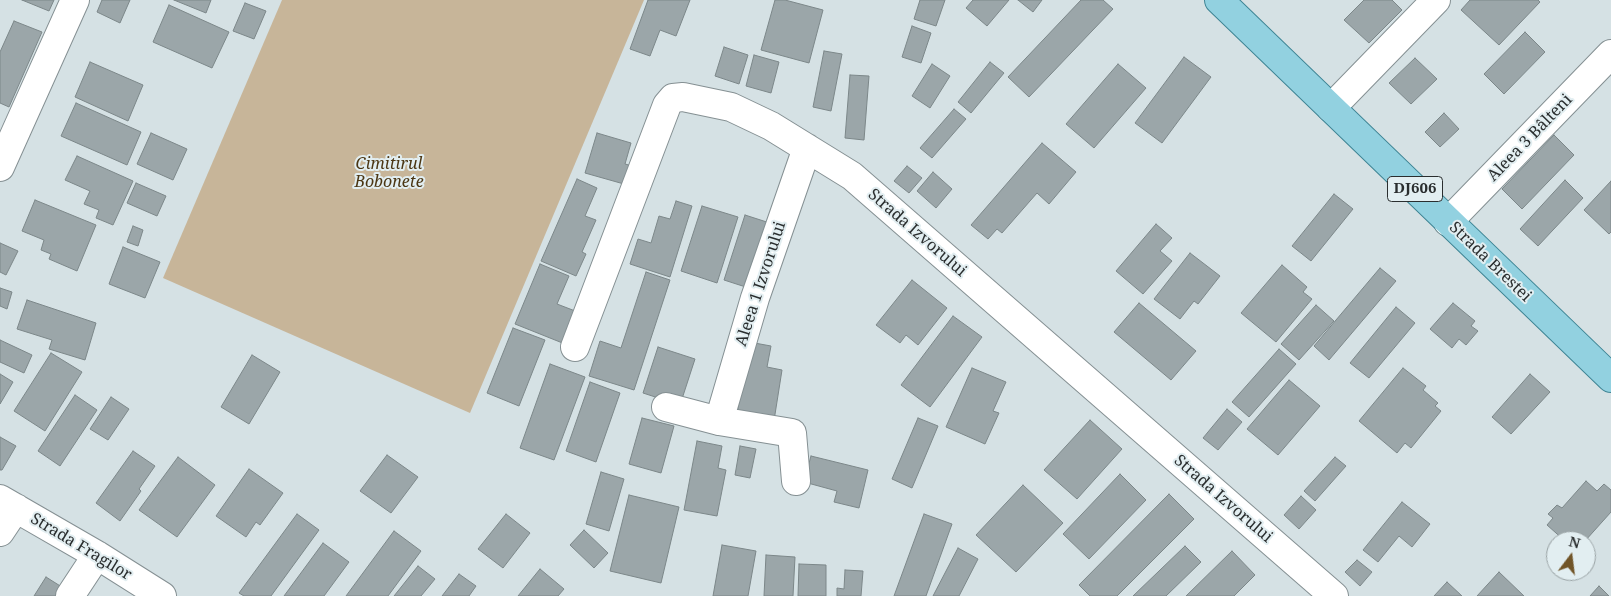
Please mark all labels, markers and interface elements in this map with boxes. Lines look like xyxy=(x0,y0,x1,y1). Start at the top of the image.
street label: Aleea 3 Bâlteni xyxy=(1484,90,1576,186)
park label: Cimitirul Bobonete xyxy=(354,154,424,192)
road number: DJ606 xyxy=(1388,176,1442,202)
street label: Strada Izvorului xyxy=(864,185,970,281)
street label: Strada Brestei xyxy=(1445,218,1535,306)
street label: Aleea 1 Izvorului xyxy=(732,219,790,349)
street label: Strada Izvorului xyxy=(1170,451,1276,547)
street label: Strada Fragilor xyxy=(27,509,135,585)
north arrow xyxy=(1546,531,1596,581)
text: N xyxy=(1567,531,1583,553)

